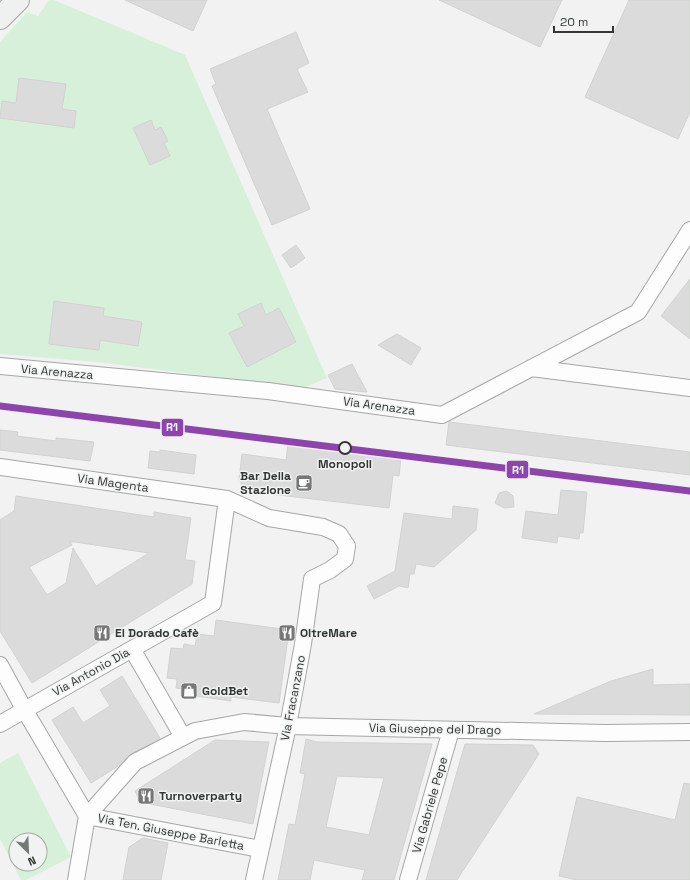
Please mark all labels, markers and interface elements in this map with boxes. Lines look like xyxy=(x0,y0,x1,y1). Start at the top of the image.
scale bar xyxy=(554,8,613,34)
text: 20 m xyxy=(560,14,588,30)
street label: Via Arenazza xyxy=(20,361,94,383)
street label: Via Arenazza xyxy=(342,393,416,419)
line badge: R1 xyxy=(161,418,184,437)
text: R1 xyxy=(166,420,178,434)
marker: Monopoli xyxy=(338,441,352,455)
place label: Monopoli xyxy=(318,456,372,472)
line badge: R1 xyxy=(506,460,529,479)
text: R1 xyxy=(512,463,524,477)
place label: Bar Della Stazione xyxy=(240,468,291,498)
street label: Via Magenta xyxy=(76,470,150,496)
cafe icon: Bar Della Stazione xyxy=(294,473,314,493)
restaurant icon: El Dorado Cafè xyxy=(92,623,112,643)
restaurant icon: OltreMare xyxy=(277,623,297,643)
place label: El Dorado Cafè xyxy=(115,625,199,641)
place label: OltreMare xyxy=(300,625,357,641)
street label: Via Antonio Dia xyxy=(49,644,133,700)
street label: Via Fracanzano xyxy=(277,654,309,742)
shop icon: GoldBet xyxy=(179,681,199,701)
place label: GoldBet xyxy=(202,683,248,699)
street label: Via Giuseppe del Drago xyxy=(369,720,501,738)
street label: Via Gabriele Pepe xyxy=(409,755,451,855)
restaurant icon: Turnoverparty xyxy=(136,786,156,806)
place label: Turnoverparty xyxy=(159,788,242,804)
street label: Via Ten. Giuseppe Barletta xyxy=(96,810,246,854)
north arrow xyxy=(8,832,48,872)
text: N xyxy=(26,853,38,869)

